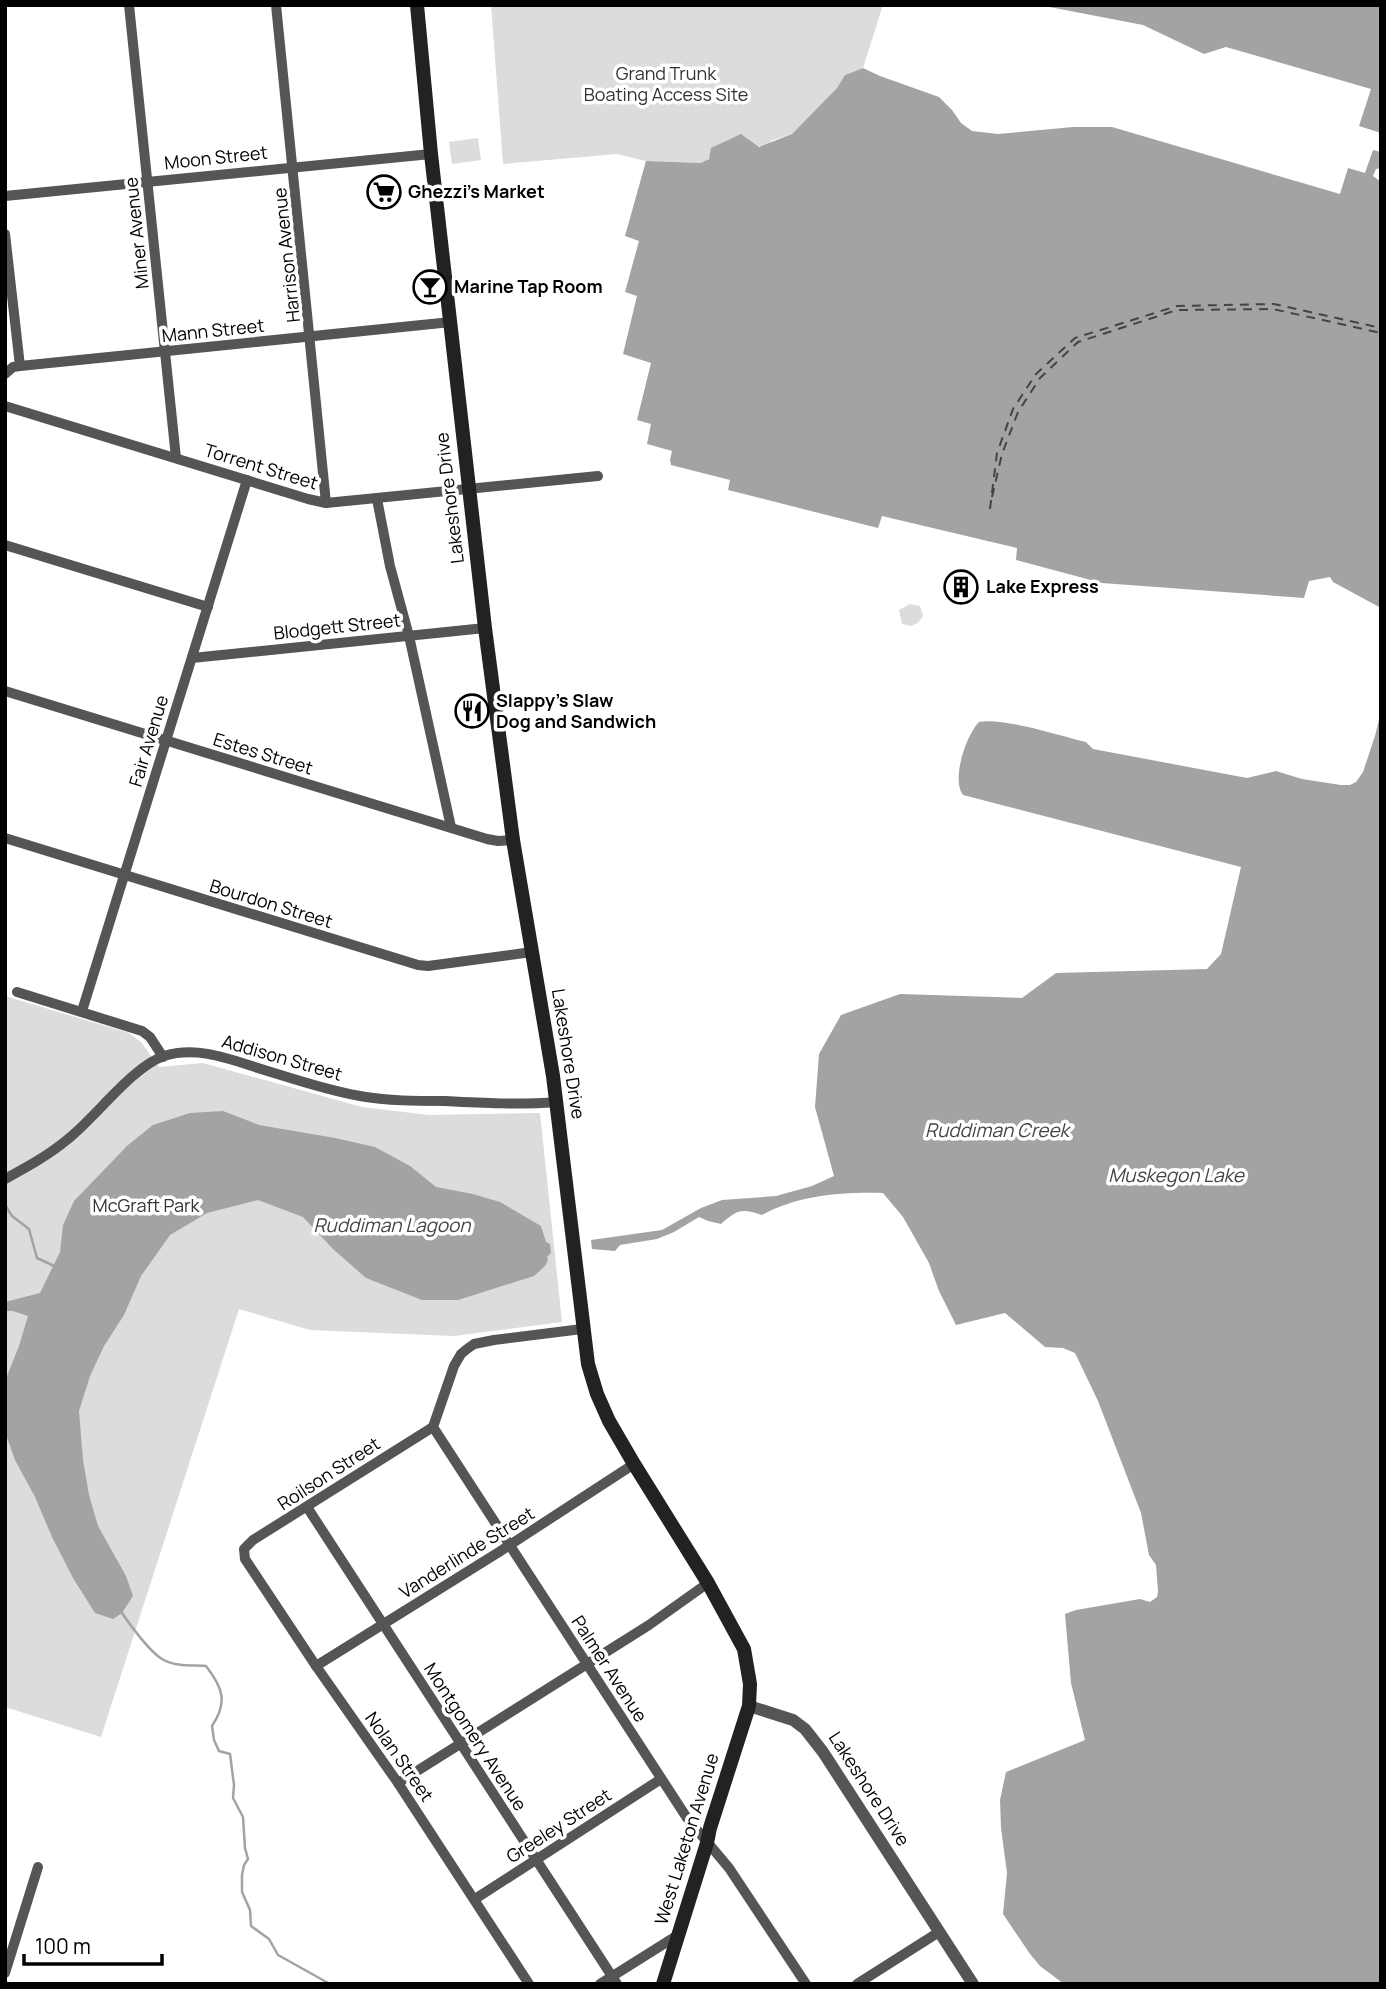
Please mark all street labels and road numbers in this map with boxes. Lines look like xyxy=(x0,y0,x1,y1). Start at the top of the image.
street label: Moon Street xyxy=(163,140,269,174)
street label: Miner Avenue xyxy=(118,176,154,290)
street label: Harrison Avenue xyxy=(267,186,305,324)
street label: Mann Street xyxy=(160,313,265,347)
street label: Lakeshore Drive xyxy=(429,431,469,565)
street label: Torrent Street xyxy=(202,437,321,495)
street label: Blodgett Street xyxy=(272,607,402,645)
street label: Fair Avenue xyxy=(123,692,173,789)
street label: Estes Street xyxy=(211,727,316,780)
street label: Bourdon Street xyxy=(207,873,336,933)
street label: Lakeshore Drive xyxy=(547,987,591,1121)
street label: Addison Street xyxy=(219,1028,345,1086)
street label: Roilson Street xyxy=(273,1431,384,1515)
street label: Vanderlinde Street xyxy=(394,1501,539,1603)
street label: Palmer Avenue xyxy=(567,1611,653,1726)
street label: Montgomery Avenue xyxy=(419,1658,533,1815)
street label: Nolan Street xyxy=(360,1707,440,1806)
street label: Lakeshore Drive xyxy=(824,1727,916,1850)
street label: West Laketon Avenue xyxy=(648,1750,724,1928)
street label: Greeley Street xyxy=(501,1782,616,1868)

